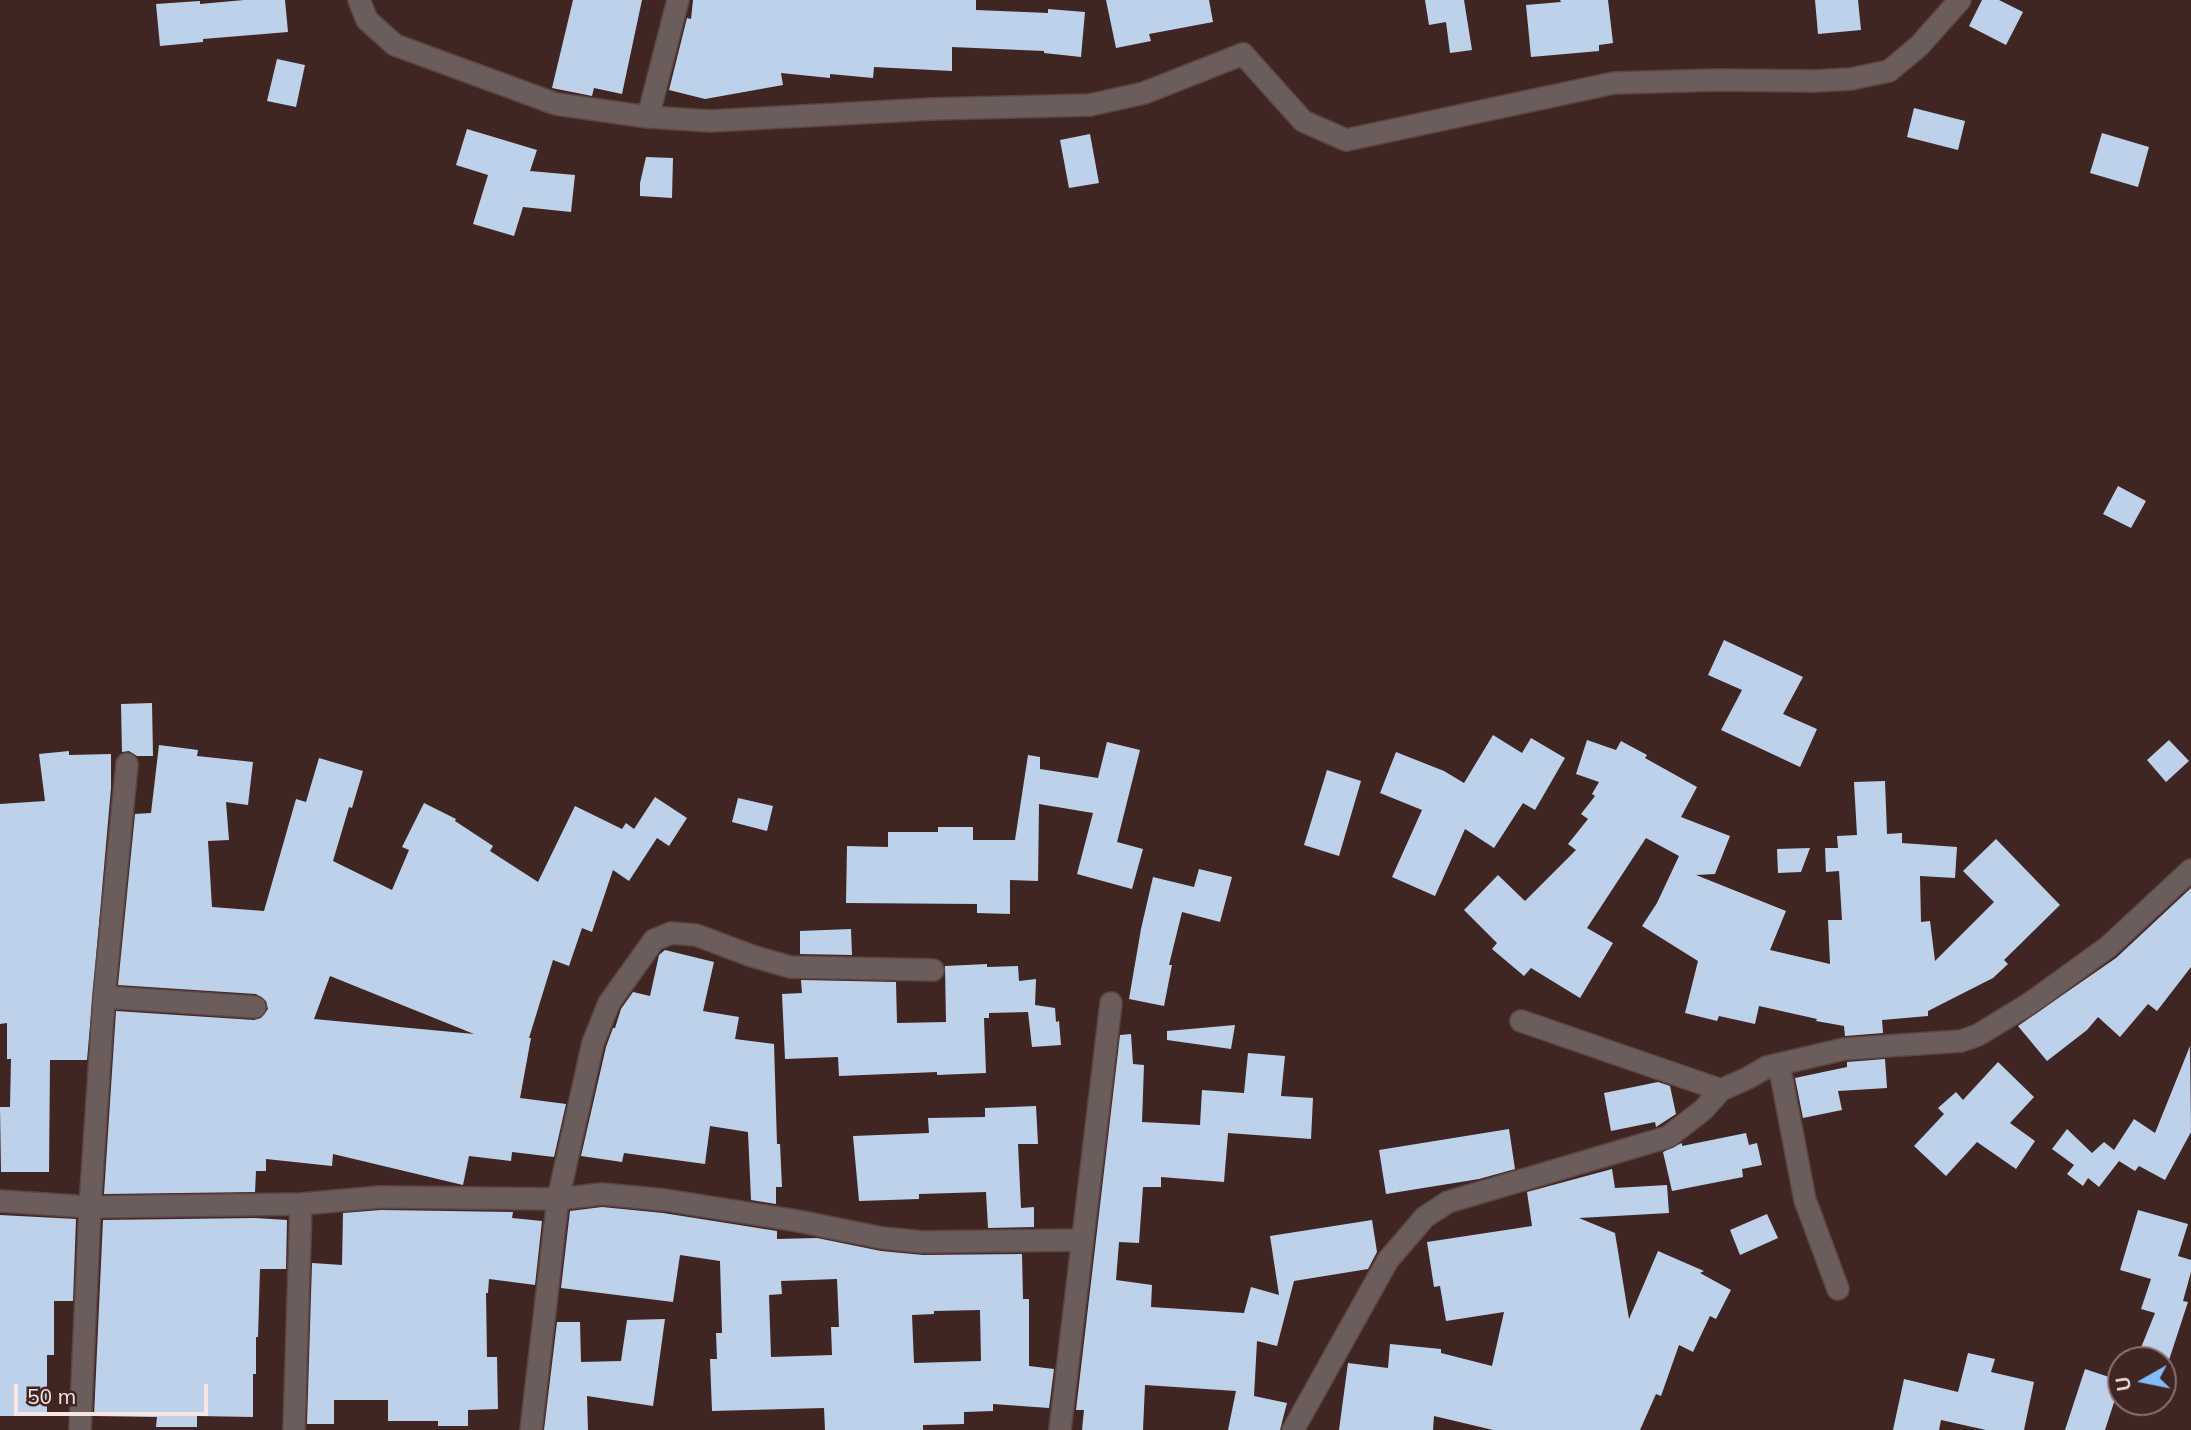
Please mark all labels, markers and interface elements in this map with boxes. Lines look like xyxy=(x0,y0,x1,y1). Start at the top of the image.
north arrow xyxy=(2107,1346,2177,1416)
scale bar xyxy=(18,1370,212,1414)
text: U xyxy=(2110,1375,2136,1393)
text: 50 m xyxy=(27,1383,76,1409)

